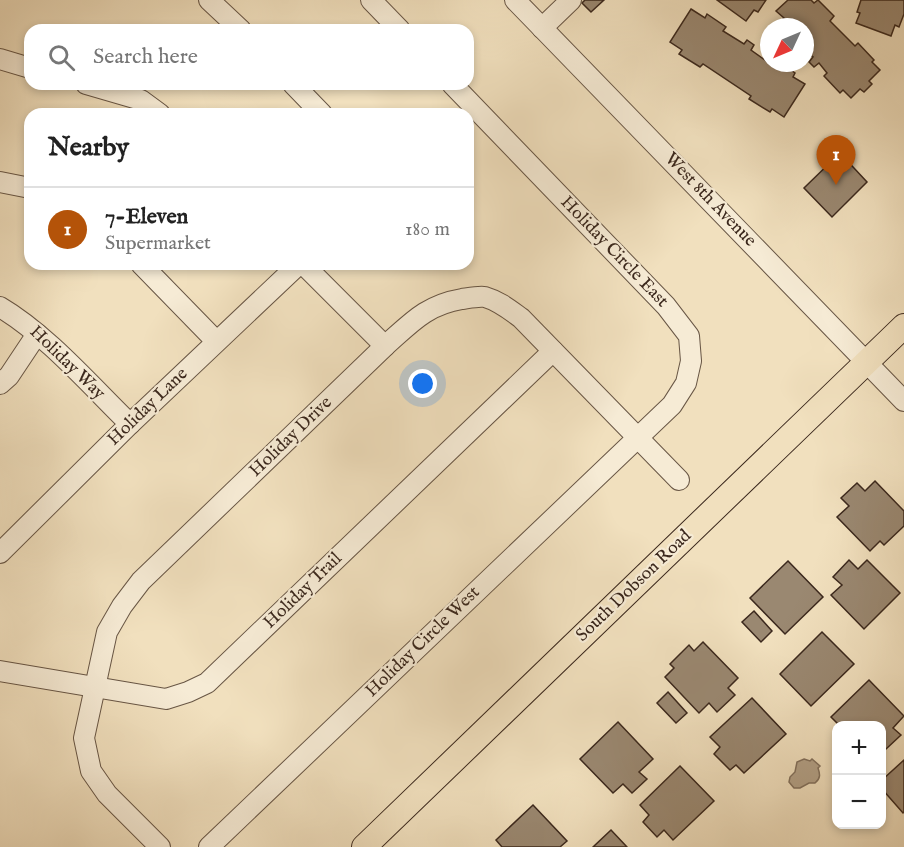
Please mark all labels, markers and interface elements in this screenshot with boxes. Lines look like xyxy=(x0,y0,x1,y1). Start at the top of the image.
north arrow xyxy=(760,18,814,72)
search box xyxy=(24,24,474,90)
icon: search xyxy=(45,41,78,74)
text: Search here xyxy=(93,43,198,71)
text: Nearby xyxy=(48,131,129,164)
pin: 1 xyxy=(816,136,856,185)
street label: West 8th Avenue xyxy=(659,148,761,252)
street label: Holiday Circle East xyxy=(555,191,673,313)
text: 7-Eleven xyxy=(105,203,188,231)
text: 1 xyxy=(64,217,71,242)
text: 180 m xyxy=(405,217,450,242)
text: Supermarket xyxy=(105,231,211,256)
street label: Holiday Way xyxy=(24,321,110,405)
street label: Holiday Lane xyxy=(103,363,193,451)
your location xyxy=(408,369,437,398)
street label: Holiday Drive xyxy=(245,392,337,482)
street label: South Dobson Road xyxy=(571,525,697,647)
street label: Holiday Trail xyxy=(259,548,347,634)
street label: Holiday Circle West xyxy=(361,581,485,703)
map controls xyxy=(832,721,886,829)
button: + xyxy=(832,721,886,775)
button: − xyxy=(832,775,886,829)

